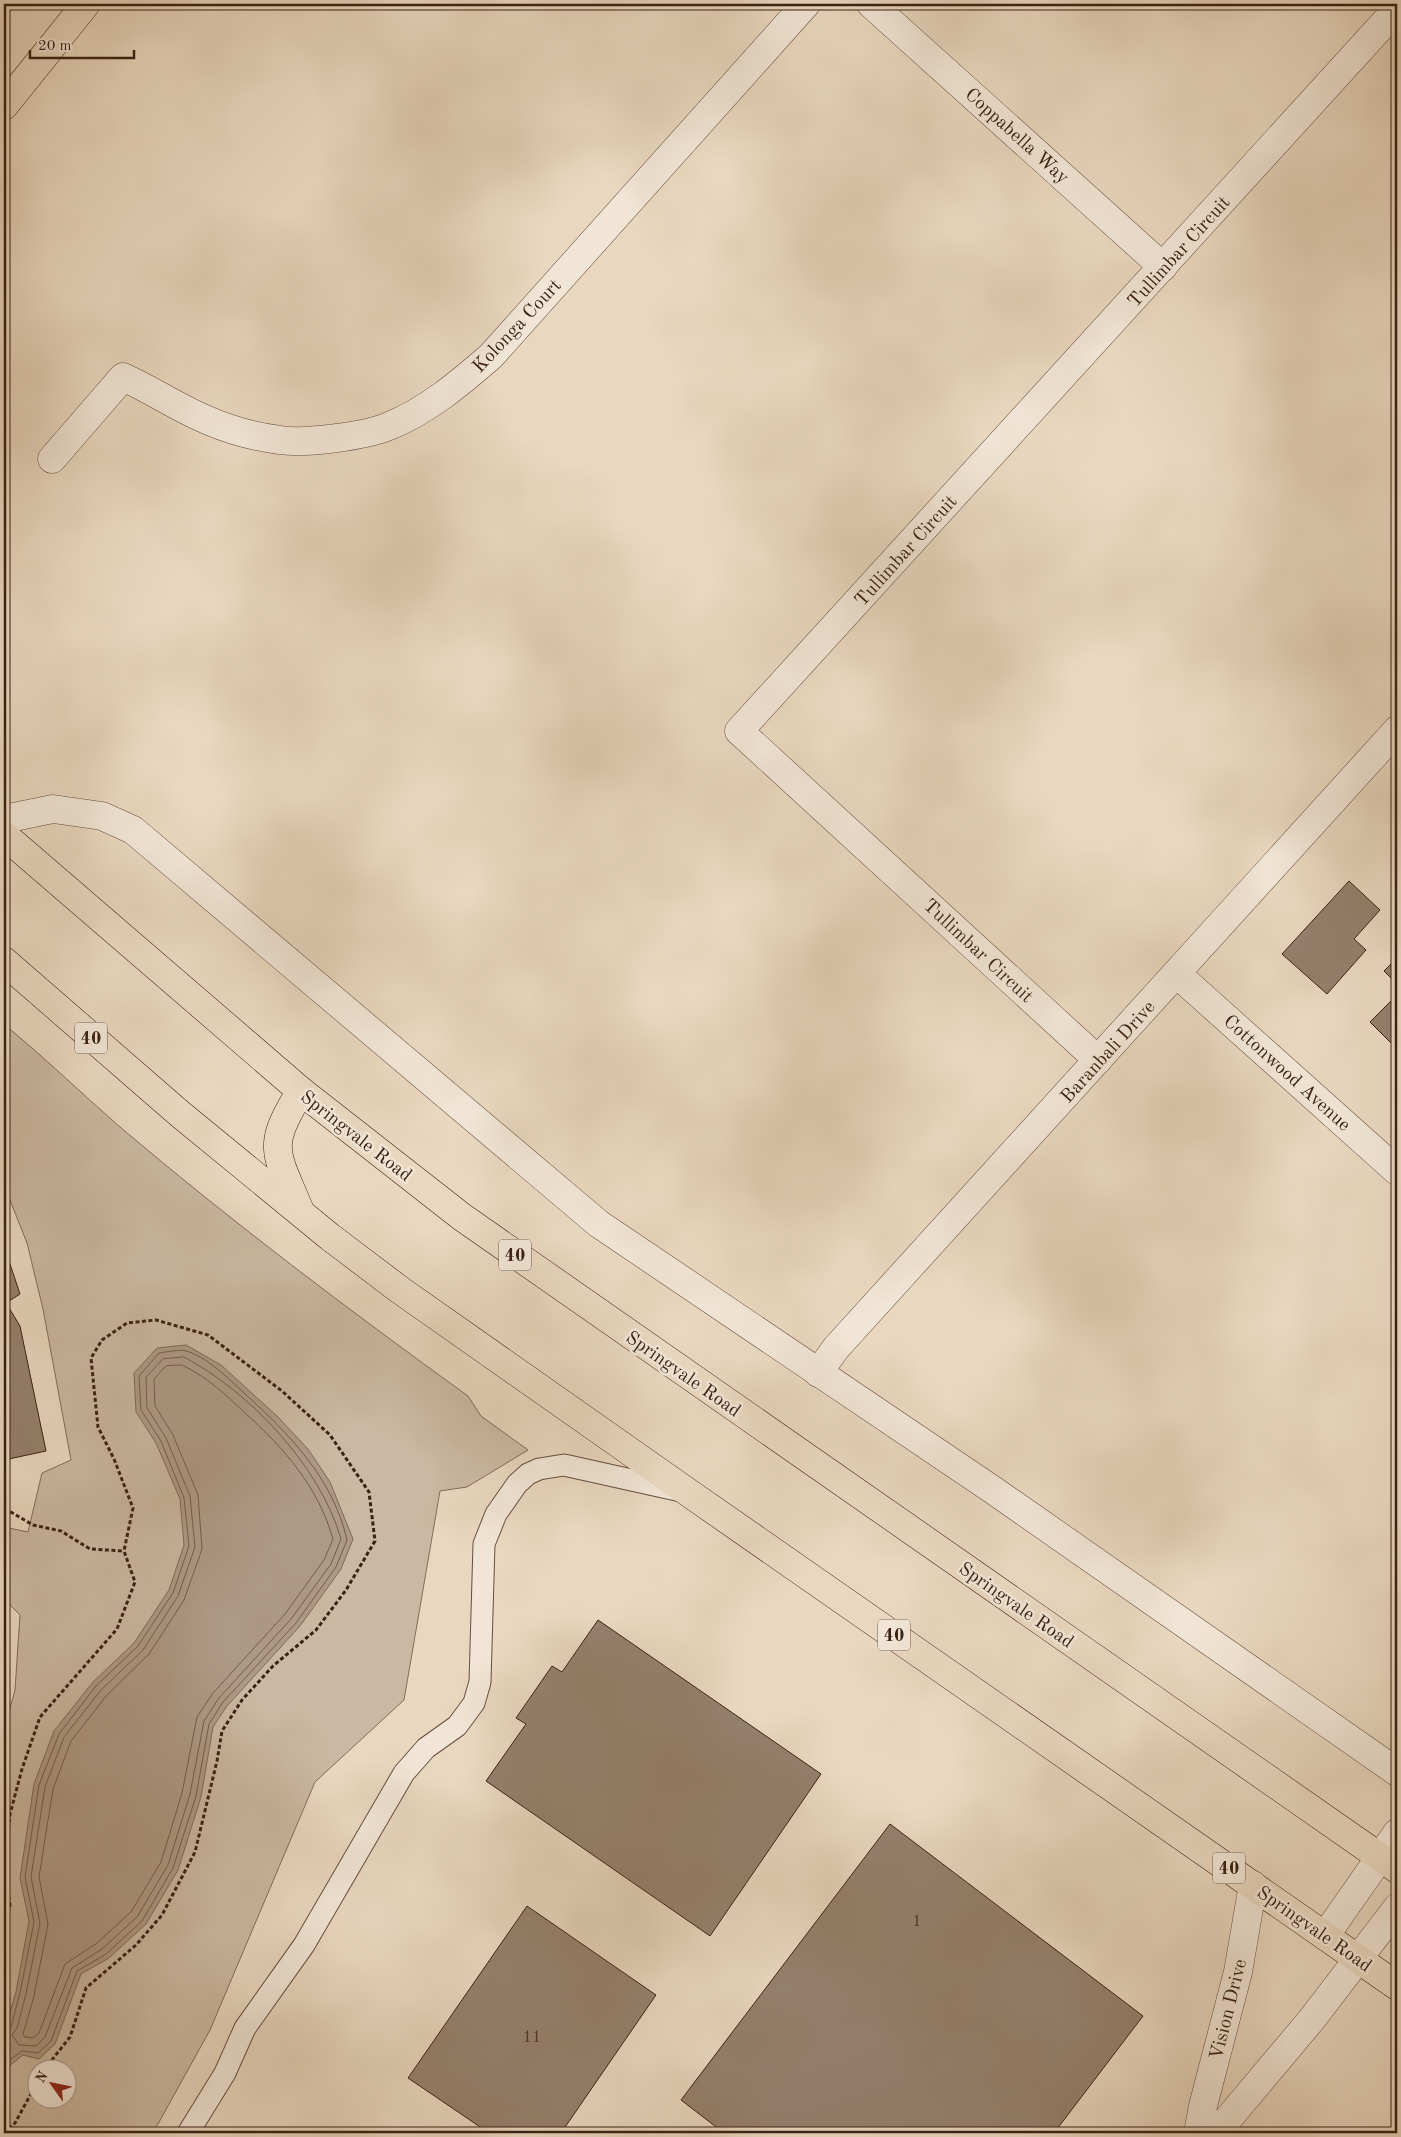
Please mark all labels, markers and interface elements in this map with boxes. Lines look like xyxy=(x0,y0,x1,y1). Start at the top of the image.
scale bar xyxy=(30,28,134,60)
text: 20 m xyxy=(38,39,72,54)
street label: Coppabella Way xyxy=(961,85,1072,188)
street label: Tullimbar Circuit xyxy=(1125,193,1235,312)
street label: Kolonga Court xyxy=(470,276,566,377)
street label: Tullimbar Circuit xyxy=(852,492,962,611)
street label: Tullimbar Circuit xyxy=(919,896,1036,1007)
street label: Baranbali Drive xyxy=(1058,998,1160,1107)
street label: Cottonwood Avenue xyxy=(1219,1012,1353,1136)
road number: 40 xyxy=(75,1022,107,1054)
street label: Springvale Road xyxy=(296,1088,415,1186)
road number: 40 xyxy=(499,1240,531,1270)
street label: Springvale Road xyxy=(622,1328,744,1422)
street label: Springvale Road xyxy=(955,1559,1077,1653)
road number: 40 xyxy=(878,1620,910,1650)
road number: 40 xyxy=(1213,1852,1245,1884)
street label: Springvale Road xyxy=(1253,1883,1375,1977)
house number: 1 xyxy=(912,1914,922,1930)
street label: Vision Drive xyxy=(1208,1957,1251,2062)
house number: 11 xyxy=(523,2030,541,2046)
north arrow xyxy=(28,2060,78,2110)
text: N xyxy=(33,2069,51,2086)

